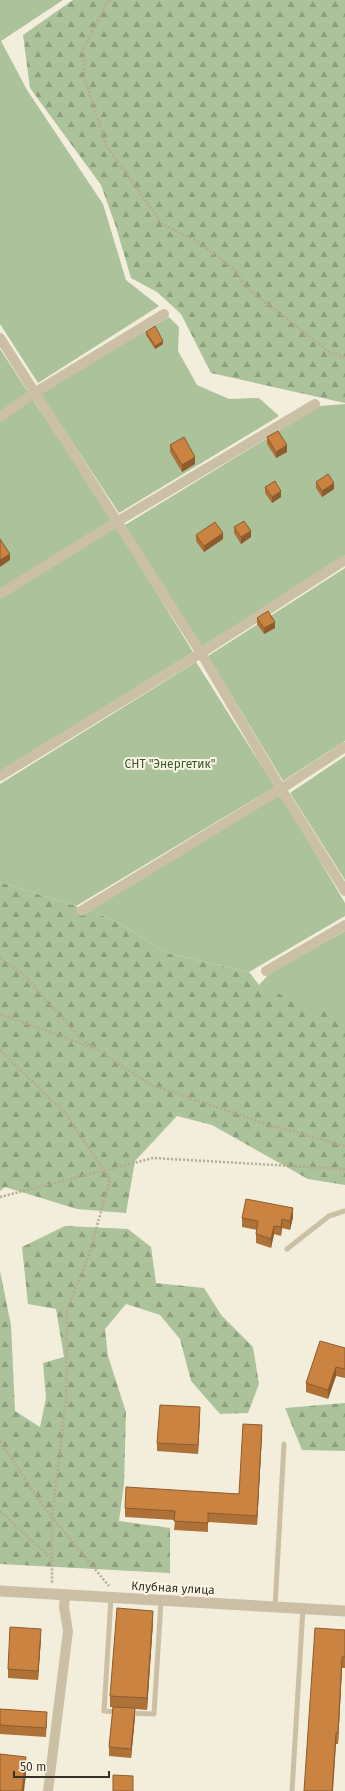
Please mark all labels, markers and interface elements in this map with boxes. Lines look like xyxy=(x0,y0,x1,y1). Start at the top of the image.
park label: СНТ "Энергетик" xyxy=(125,757,216,771)
street label: Клубная улица xyxy=(131,1579,215,1597)
scale bar xyxy=(14,1753,109,1779)
text: 50 m xyxy=(20,1760,46,1774)

